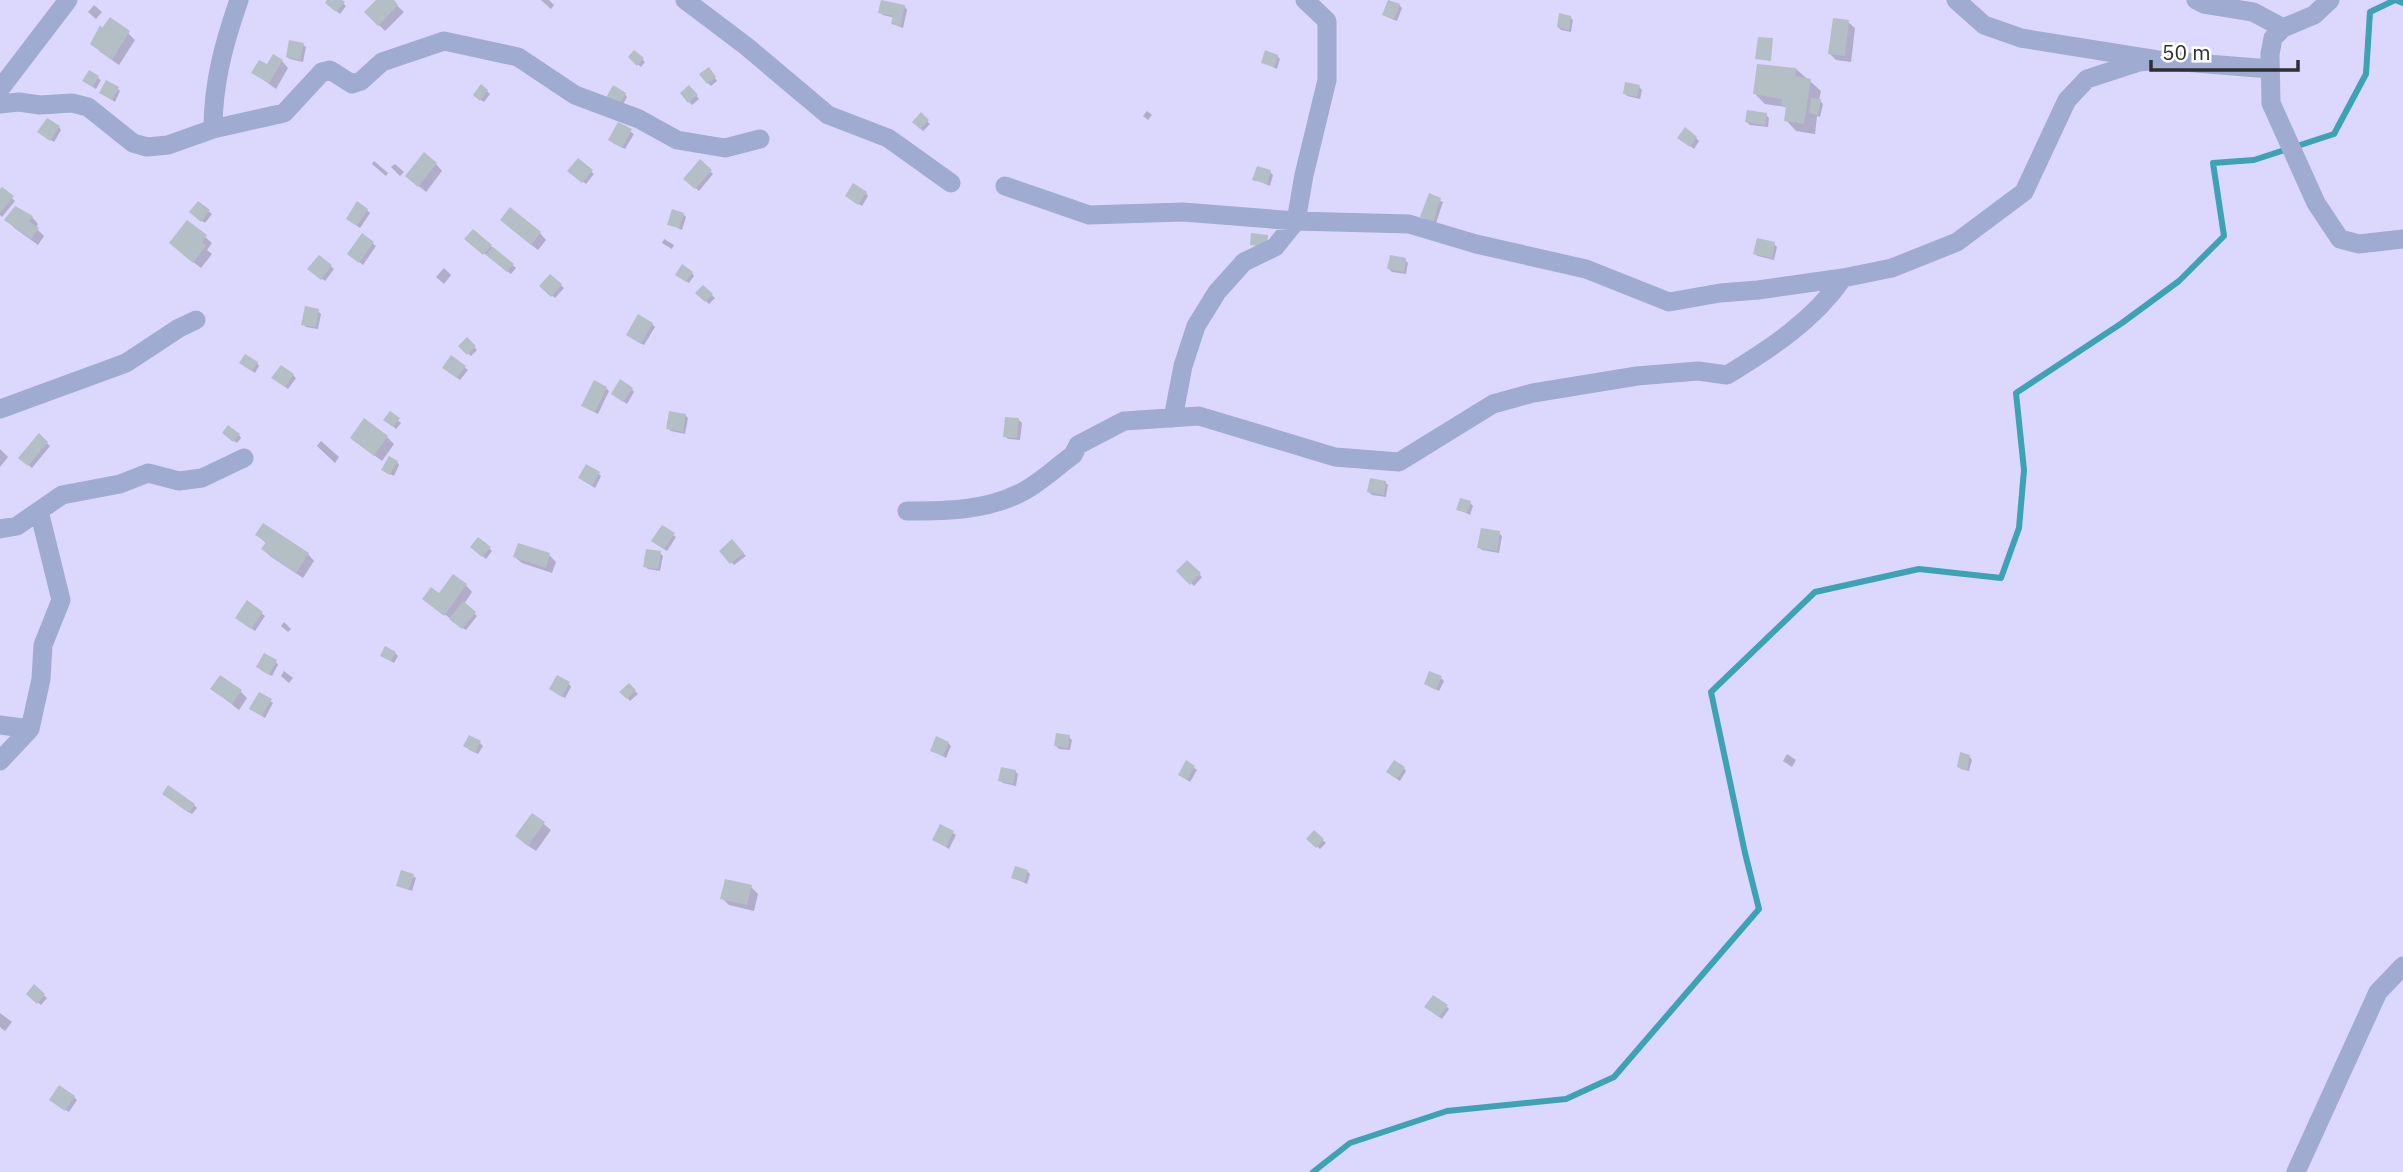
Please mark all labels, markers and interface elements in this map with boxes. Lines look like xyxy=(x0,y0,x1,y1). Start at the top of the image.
scale bar xyxy=(2151,28,2298,72)
text: 50 m xyxy=(2162,38,2211,66)

